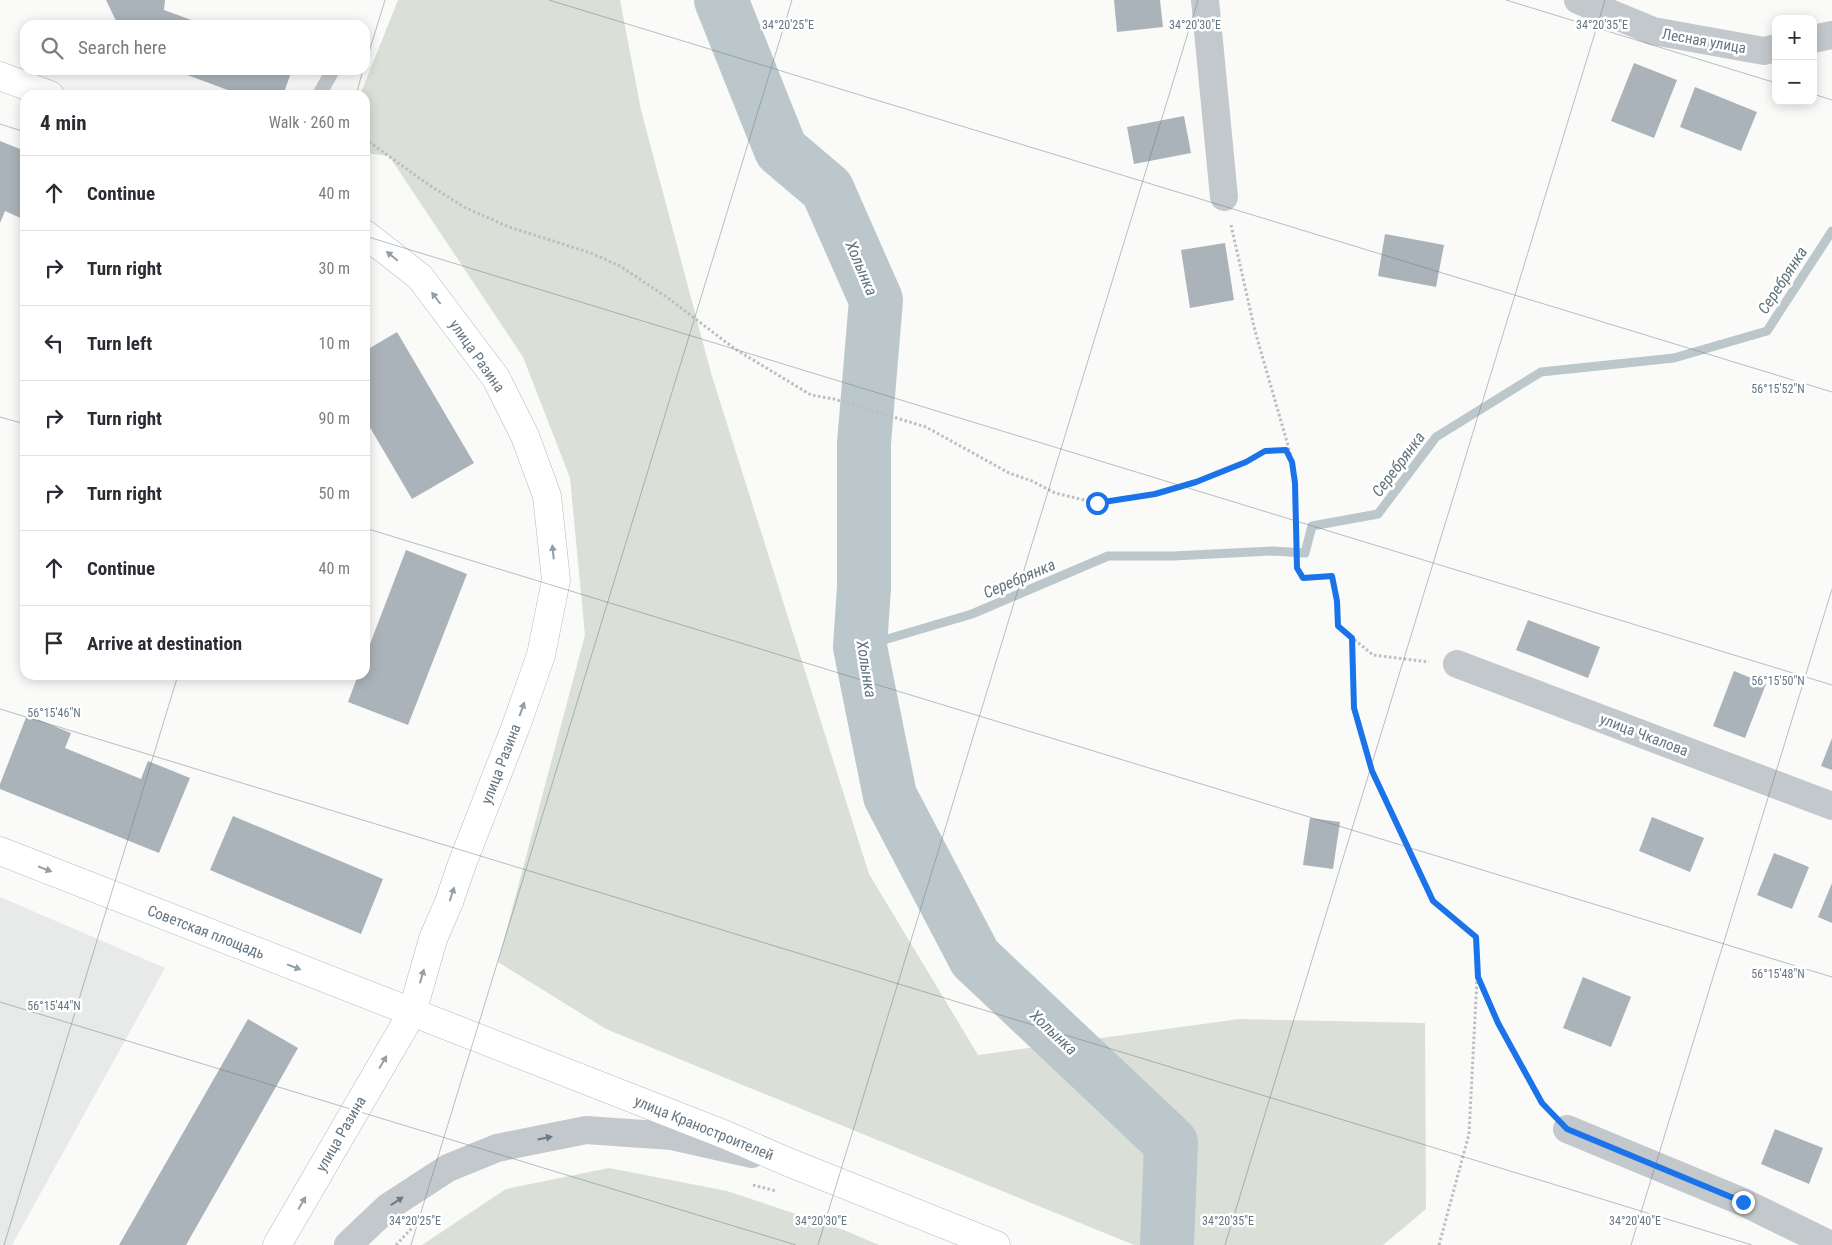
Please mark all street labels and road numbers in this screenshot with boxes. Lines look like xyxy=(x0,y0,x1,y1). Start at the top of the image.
street label: Лесная улица xyxy=(1661,25,1747,57)
street label: улица Разина xyxy=(445,316,509,396)
street label: улица Чкалова xyxy=(1597,710,1691,760)
street label: улица Разина xyxy=(477,721,525,807)
street label: Советская площадь xyxy=(145,901,267,963)
street label: улица Краностроителей xyxy=(632,1092,776,1164)
street label: улица Разина xyxy=(312,1093,370,1175)

